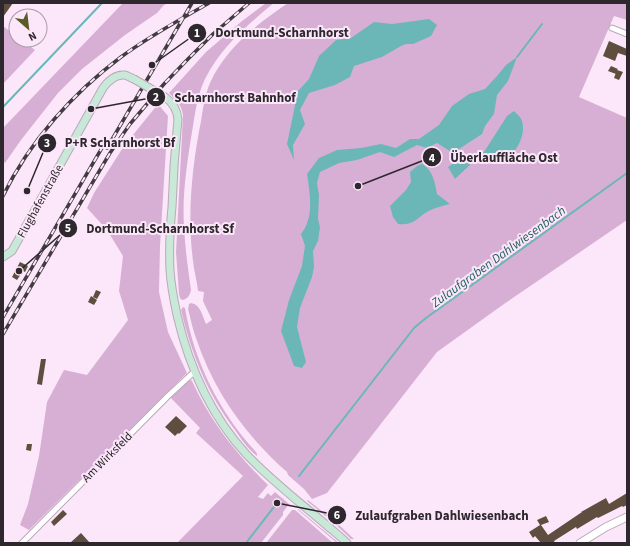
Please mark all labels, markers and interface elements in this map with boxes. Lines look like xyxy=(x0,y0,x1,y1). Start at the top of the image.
north arrow xyxy=(8,8,48,48)
callout: Dortmund-Scharnhorst xyxy=(187,20,357,45)
text: Dortmund-Scharnhorst xyxy=(215,24,349,42)
text: 1 xyxy=(194,25,200,42)
text: N xyxy=(26,28,39,45)
callout: Scharnhorst Bahnhof xyxy=(146,85,304,110)
text: 2 xyxy=(153,89,159,106)
text: Scharnhorst Bahnhof xyxy=(174,89,296,107)
callout: P+R Scharnhorst Bf xyxy=(37,130,184,155)
text: P+R Scharnhorst Bf xyxy=(65,134,176,152)
text: 3 xyxy=(44,135,50,152)
callout: Überlauffläche Ost xyxy=(422,145,566,170)
text: Überlauffläche Ost xyxy=(450,149,558,167)
text: 4 xyxy=(429,150,436,167)
street label: Flughafenstraße xyxy=(13,161,68,241)
water label: Zulaufgraben Dahlwiesenbach xyxy=(427,202,570,312)
callout: Dortmund-Scharnhorst Sf xyxy=(58,216,242,241)
text: 5 xyxy=(65,220,71,237)
text: Dortmund-Scharnhorst Sf xyxy=(86,220,234,238)
street label: Am Wirksfeld xyxy=(78,428,136,486)
callout: Zulaufgraben Dahlwiesenbach xyxy=(327,503,537,528)
text: 6 xyxy=(334,507,340,524)
text: Zulaufgraben Dahlwiesenbach xyxy=(355,507,529,525)

